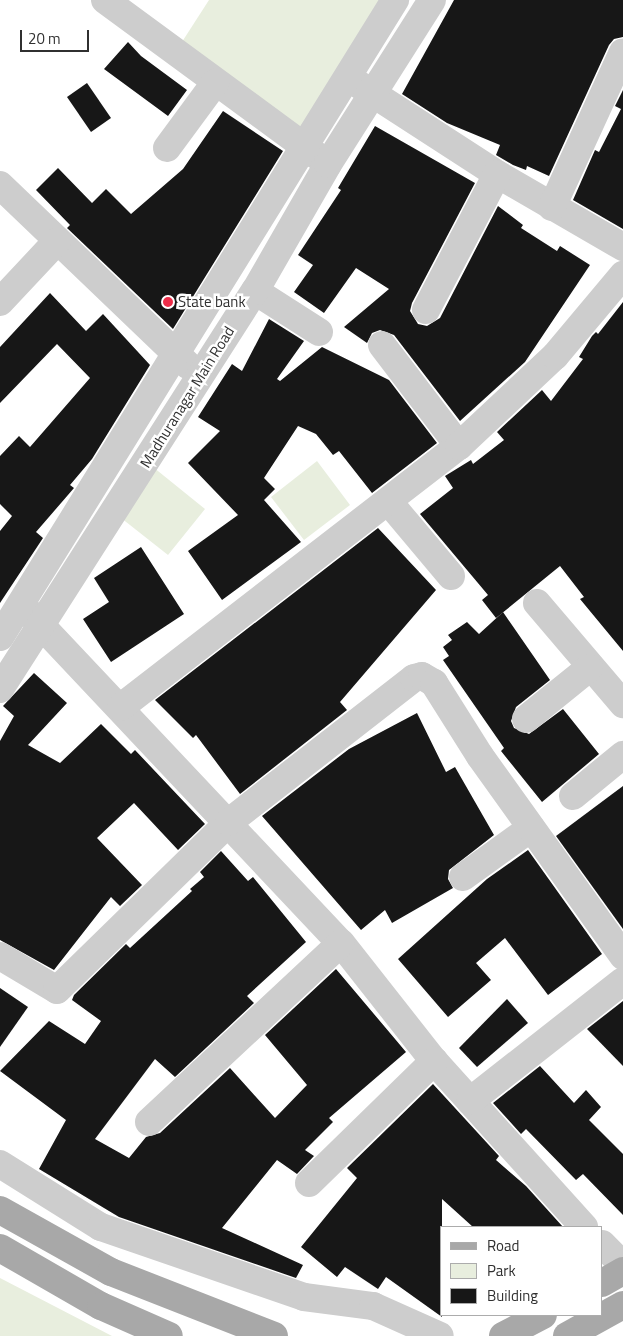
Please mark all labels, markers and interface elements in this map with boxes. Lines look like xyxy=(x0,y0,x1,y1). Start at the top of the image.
scale bar xyxy=(22,20,91,52)
text: 20 m xyxy=(28,27,61,50)
place label: State bank xyxy=(178,293,246,311)
marker: State bank xyxy=(162,296,174,308)
street label: Madhuranagar Main Road xyxy=(136,323,238,471)
legend xyxy=(440,1226,603,1316)
text: Road xyxy=(487,1234,519,1257)
text: Park xyxy=(487,1259,516,1282)
text: Building xyxy=(487,1284,538,1307)

